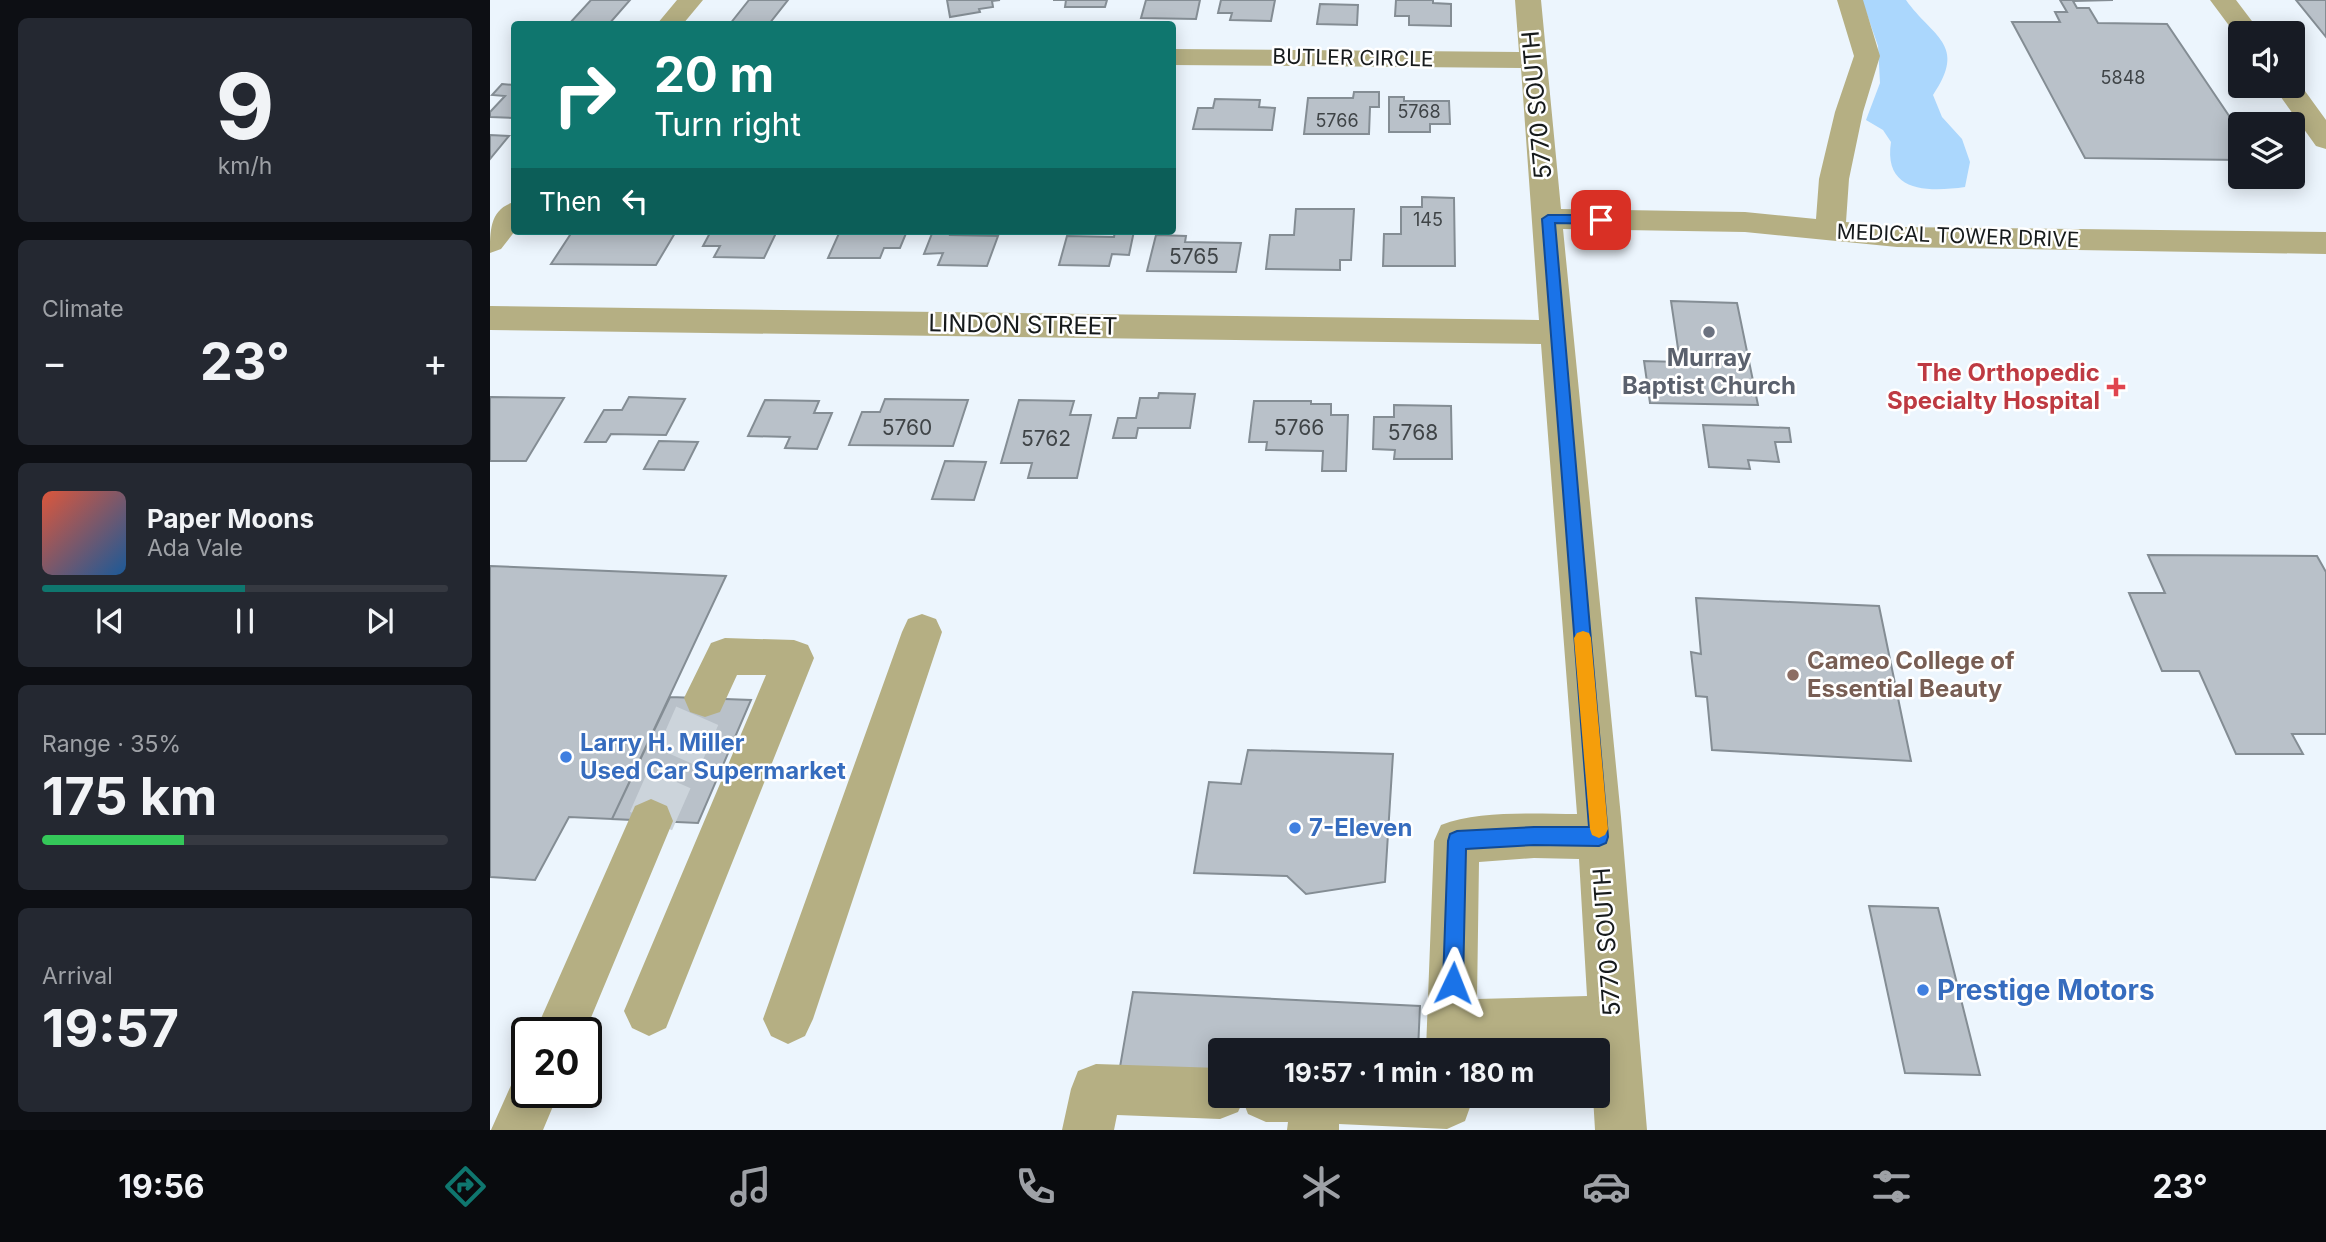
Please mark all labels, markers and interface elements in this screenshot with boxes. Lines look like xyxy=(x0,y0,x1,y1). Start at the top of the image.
map controls xyxy=(2228,21,2305,189)
button: sound xyxy=(2228,21,2305,98)
street label: 5770 SOUTH xyxy=(1516,30,1557,180)
street label: BUTLER CIRCLE xyxy=(1272,44,1434,71)
text: 20 m xyxy=(654,45,774,104)
icon: right xyxy=(539,49,630,140)
text: 9 xyxy=(215,51,275,161)
house number: 5848 xyxy=(2101,67,2145,88)
house number: 5768 xyxy=(1397,101,1441,122)
text: Turn right xyxy=(654,105,801,144)
house number: 5766 xyxy=(1315,110,1359,131)
button: layers xyxy=(2228,112,2305,189)
text: km/h xyxy=(218,152,272,180)
icon: left xyxy=(616,182,654,220)
text: Then xyxy=(539,186,602,217)
pin xyxy=(1571,190,1631,250)
icon: arrive xyxy=(1582,201,1620,239)
house number: 145 xyxy=(1413,209,1443,230)
street label: MEDICAL TOWER DRIVE xyxy=(1836,219,2080,252)
house number: 5765 xyxy=(1169,244,1219,269)
text: Climate xyxy=(42,295,124,323)
street label: LINDON STREET xyxy=(928,308,1118,341)
marker: Murray Baptist Church xyxy=(1701,324,1717,340)
text: 23° xyxy=(200,330,290,393)
text: − xyxy=(42,339,67,385)
text: + xyxy=(423,339,448,385)
place label: Murray Baptist Church xyxy=(1622,343,1796,400)
place label: The Orthopedic Specialty Hospital xyxy=(1887,358,2100,415)
marker: The Orthopedic Specialty Hospital xyxy=(2106,377,2126,397)
house number: 5760 xyxy=(882,415,932,440)
house number: 5766 xyxy=(1274,415,1324,440)
house number: 5768 xyxy=(1388,420,1438,445)
house number: 5762 xyxy=(1021,426,1071,451)
text: Paper Moons xyxy=(147,503,314,534)
text: Ada Vale xyxy=(147,534,243,562)
icon: previous xyxy=(91,602,129,640)
icon: pause xyxy=(226,602,264,640)
icon: next xyxy=(361,602,399,640)
place label: Cameo College of Essential Beauty xyxy=(1807,646,2015,703)
marker: Cameo College of Essential Beauty xyxy=(1785,667,1801,683)
place label: Larry H. Miller Used Car Supermarket xyxy=(580,728,846,785)
text: Range · 35% xyxy=(42,730,181,758)
marker: Larry H. Miller Used Car Supermarket xyxy=(558,749,574,765)
text: 175 km xyxy=(42,765,217,828)
place label: 7-Eleven xyxy=(1309,813,1412,842)
marker: 7-Eleven xyxy=(1287,820,1303,836)
street label: 5770 SOUTH xyxy=(1587,867,1626,1017)
position arrow xyxy=(1416,946,1490,1020)
text: Arrival xyxy=(42,962,113,990)
place label: Prestige Motors xyxy=(1937,973,2155,1007)
marker: Prestige Motors xyxy=(1915,982,1931,998)
text: 19:57 xyxy=(42,997,179,1060)
speed limit sign: 20 xyxy=(511,1017,602,1108)
text: 19:57 · 1 min · 180 m xyxy=(1284,1057,1534,1088)
icon: directions xyxy=(441,1162,490,1211)
icon: music xyxy=(726,1162,775,1211)
icon: phone xyxy=(1011,1162,1060,1211)
icon: climate xyxy=(1297,1162,1346,1211)
icon: car xyxy=(1582,1162,1631,1211)
icon: filters xyxy=(1867,1162,1916,1211)
text: 19:56 xyxy=(118,1167,205,1206)
text: 23° xyxy=(2152,1167,2208,1206)

